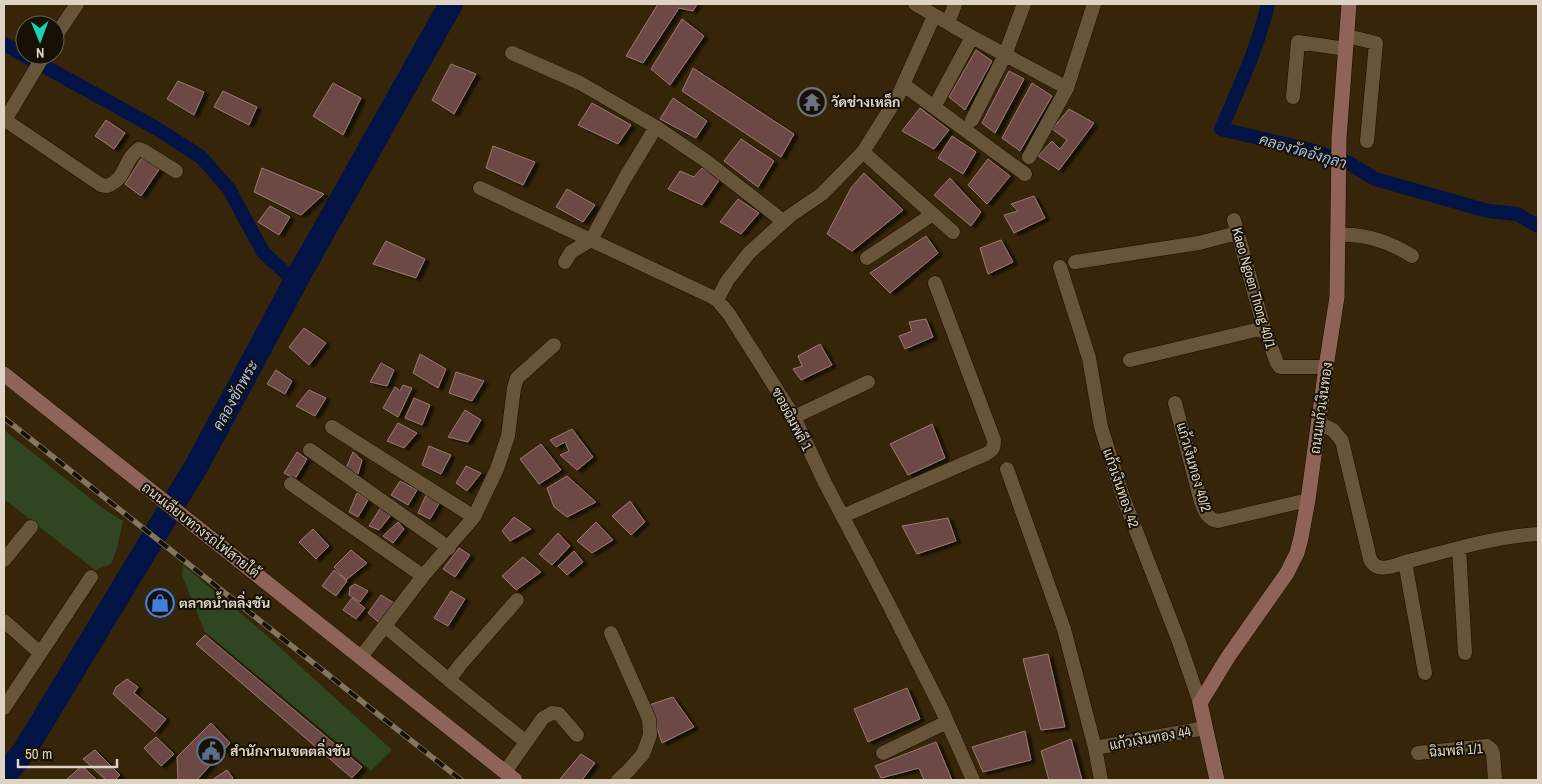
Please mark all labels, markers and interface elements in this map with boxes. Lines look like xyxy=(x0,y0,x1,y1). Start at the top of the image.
north arrow xyxy=(15,15,65,65)
text: N xyxy=(36,44,45,62)
temple icon: วัดช่างเหล็ก xyxy=(797,87,827,117)
place label: วัดช่างเหล็ก xyxy=(831,92,900,111)
water label: คลองวัดอังกุลา xyxy=(1256,128,1349,174)
street label: Kaeo Ngoen Thong 40/1 xyxy=(1228,225,1280,351)
water label: คลองชักพระ xyxy=(207,356,263,434)
street label: ถนนแก้วเงินทอง xyxy=(1306,361,1336,455)
street label: ซอยฉิมพลี 1 xyxy=(768,384,816,454)
street label: แก้วเงินทอง 40/2 xyxy=(1173,420,1215,514)
street label: แก้วเงินทอง 42 xyxy=(1099,446,1143,530)
street label: ถนนเลียบทางรถไฟสายใต้ xyxy=(138,478,264,582)
shop icon: ตลาดน้ำตลิ่งชัน xyxy=(145,588,175,618)
place label: ตลาดน้ำตลิ่งชัน xyxy=(179,591,270,612)
street label: แก้วเงินทอง 44 xyxy=(1108,722,1193,754)
scale bar xyxy=(18,736,116,768)
public building icon: สำนักงานเขตตลิ่งชัน xyxy=(196,736,226,766)
place label: สำนักงานเขตตลิ่งชัน xyxy=(230,739,350,760)
street label: ฉิมพลี 1/1 xyxy=(1428,739,1484,761)
text: 50 m xyxy=(25,743,52,764)

